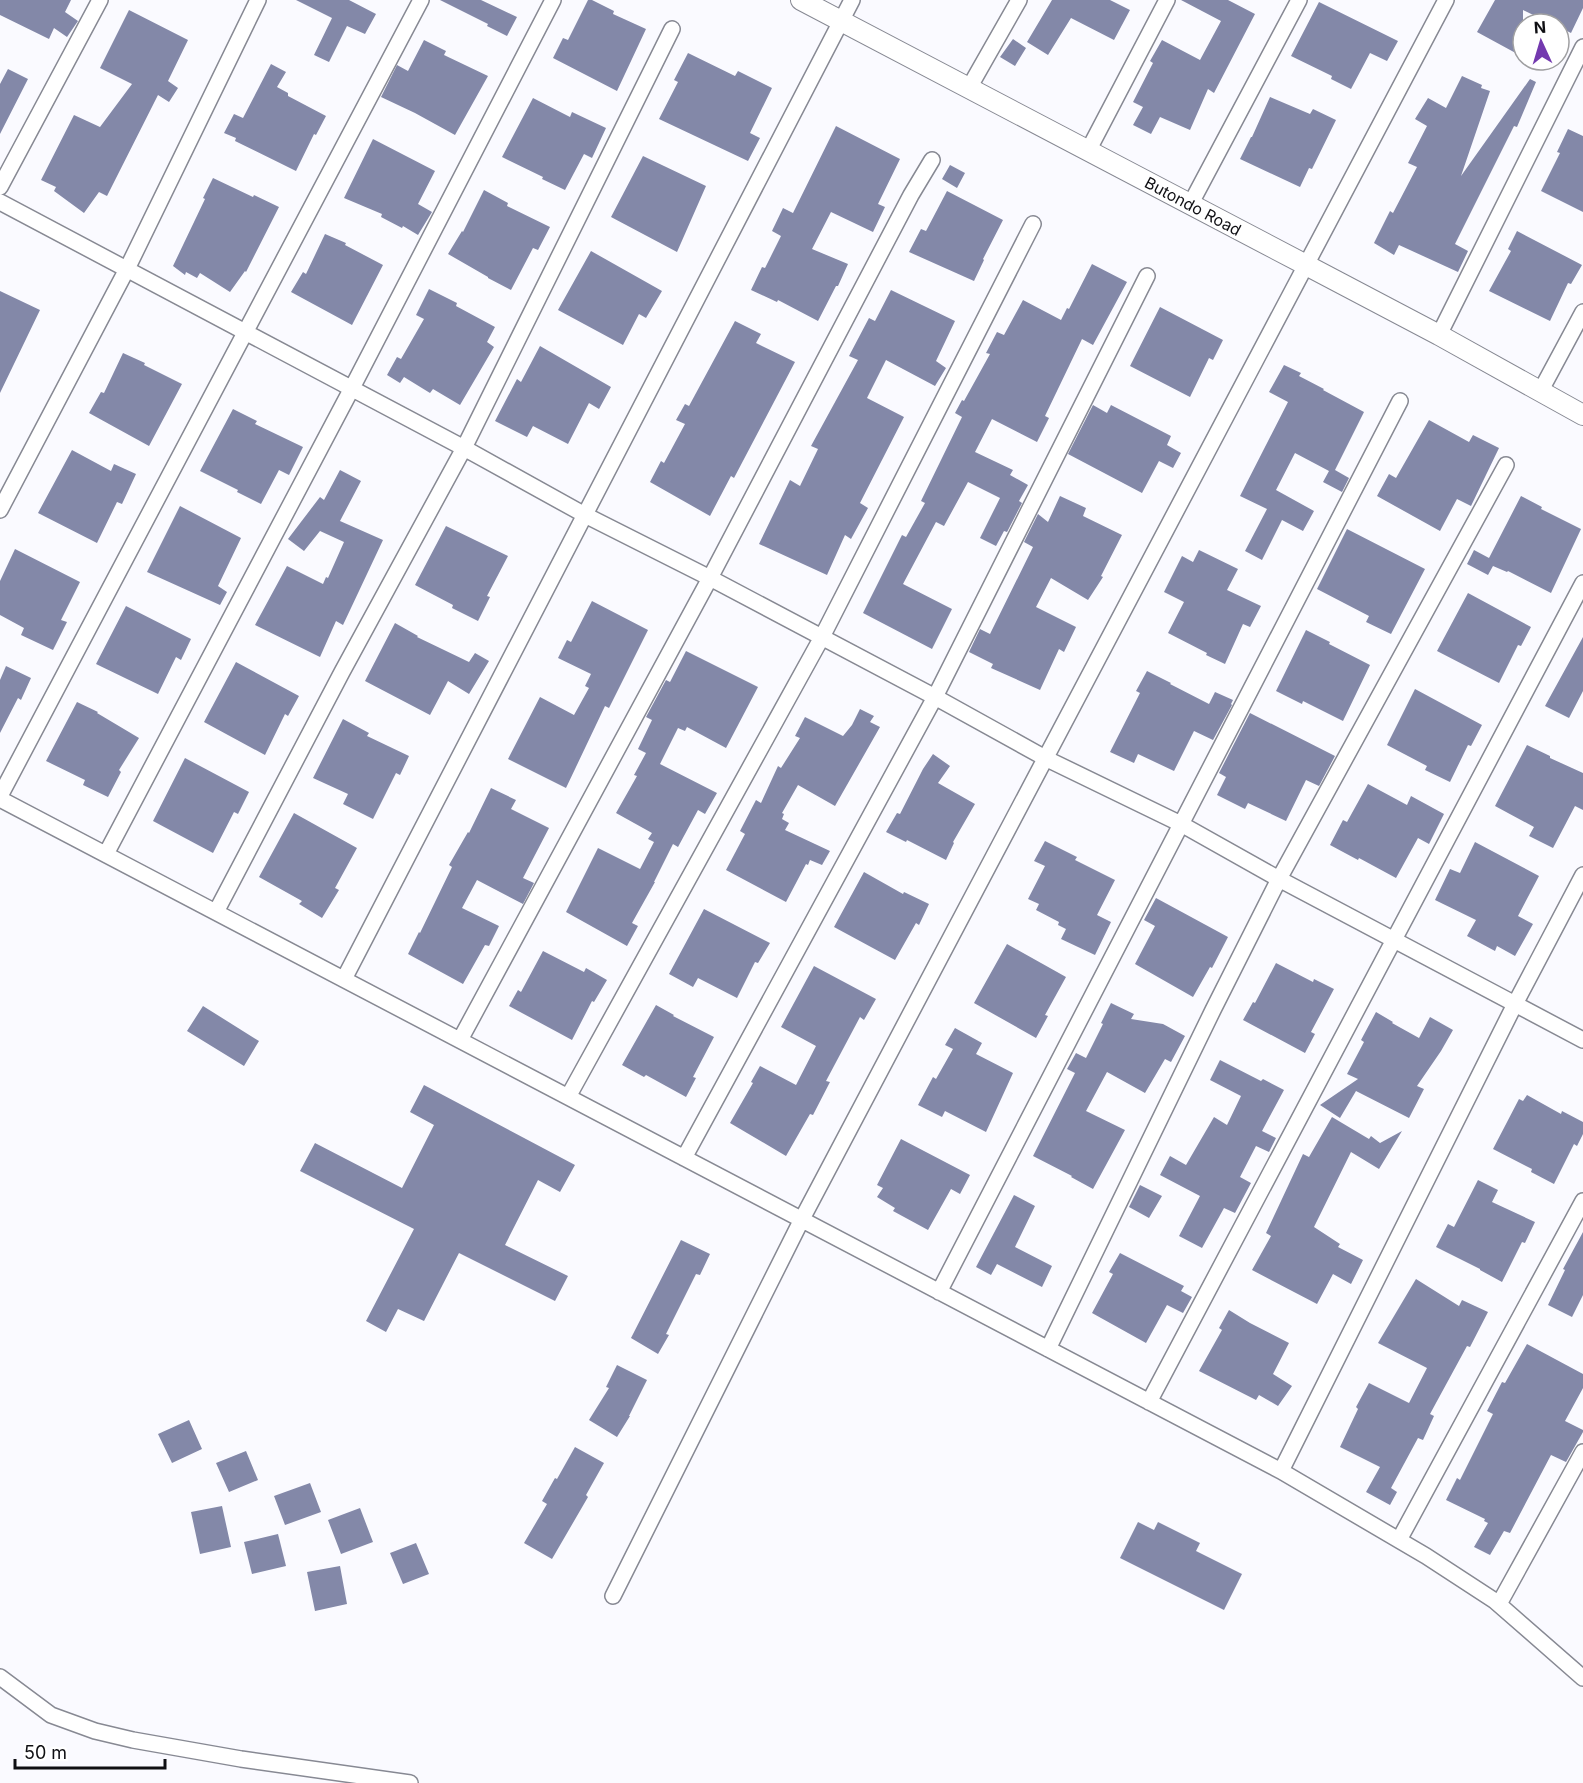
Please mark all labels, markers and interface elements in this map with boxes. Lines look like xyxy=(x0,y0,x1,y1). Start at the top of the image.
north arrow xyxy=(1511,12,1571,72)
text: N xyxy=(1533,17,1547,37)
street label: Butondo Road xyxy=(1141,172,1245,240)
scale bar xyxy=(15,1732,165,1770)
text: 50 m xyxy=(24,1742,67,1763)

